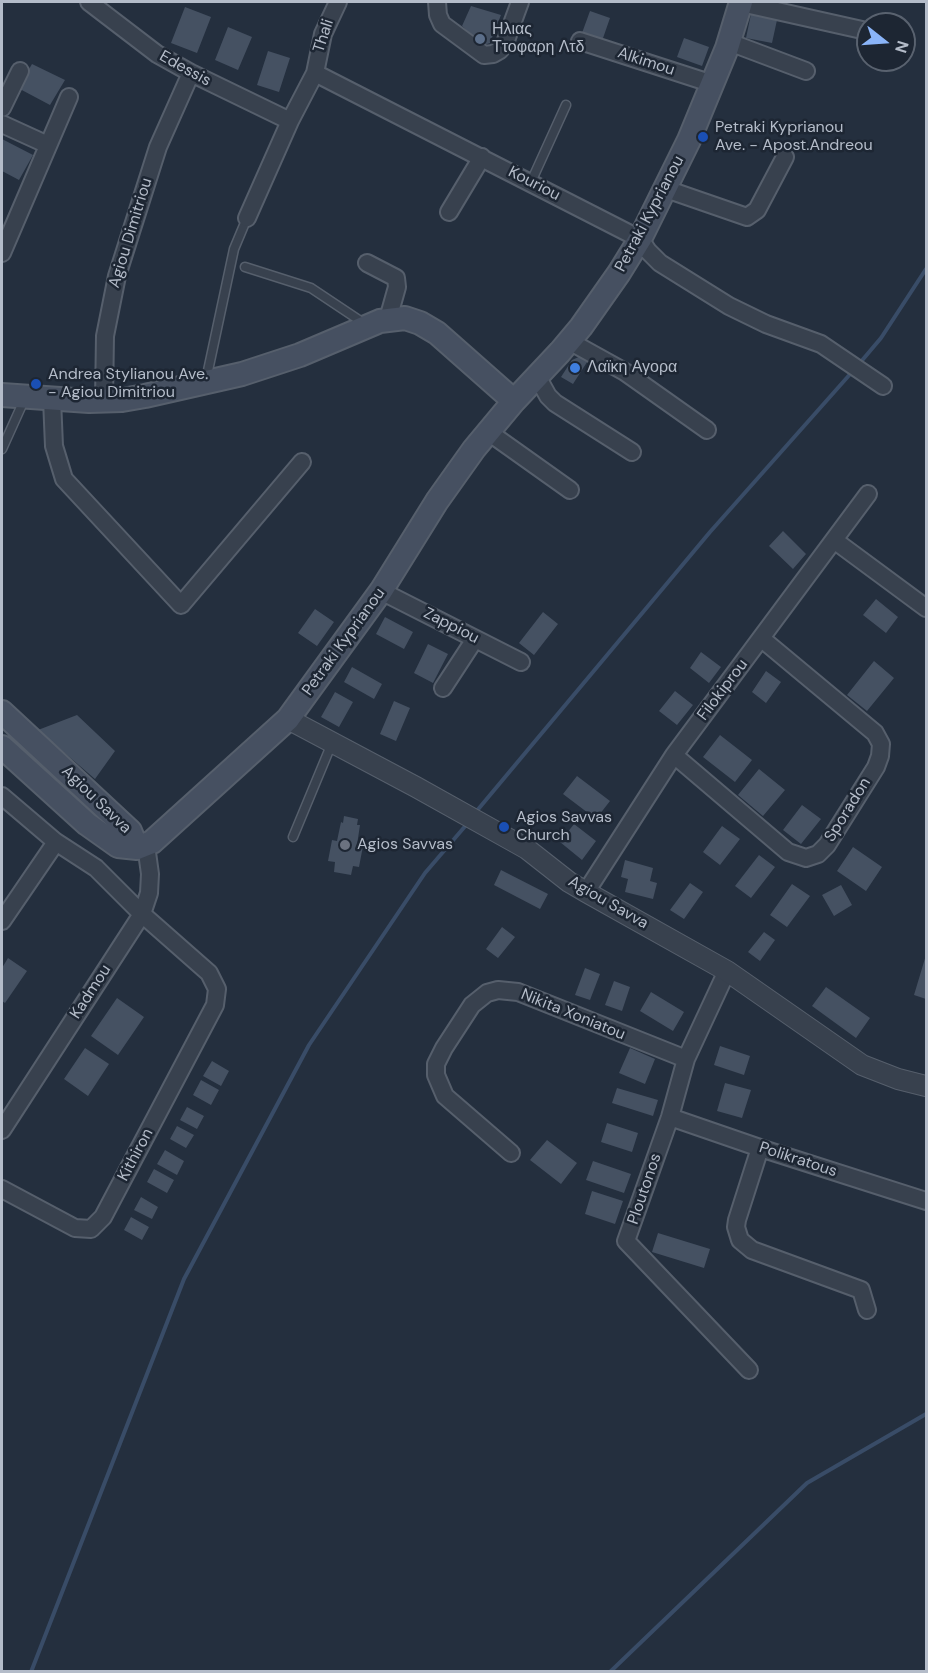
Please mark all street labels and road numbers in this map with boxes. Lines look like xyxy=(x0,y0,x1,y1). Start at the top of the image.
street label: Thali xyxy=(310,17,338,55)
street label: Alkimou xyxy=(615,44,677,80)
street label: Edessis xyxy=(156,47,214,91)
street label: Petraki Kyprianou xyxy=(611,153,689,275)
street label: Kouriou xyxy=(505,163,563,205)
street label: Agiou Dimitriou xyxy=(105,176,157,290)
street label: Petraki Kyprianou xyxy=(298,584,390,700)
street label: Zappiou xyxy=(420,604,482,648)
street label: Filokiprou xyxy=(694,656,752,724)
street label: Agiou Savva xyxy=(57,762,135,838)
street label: Sporadon xyxy=(821,774,875,846)
street label: Agiou Savva xyxy=(565,872,651,934)
street label: Kadmou xyxy=(66,961,116,1023)
street label: Nikita Xoniatou xyxy=(518,985,628,1045)
street label: Kithiron xyxy=(114,1125,158,1185)
street label: Polikratous xyxy=(757,1138,839,1182)
street label: Ploutonos xyxy=(624,1151,666,1227)

